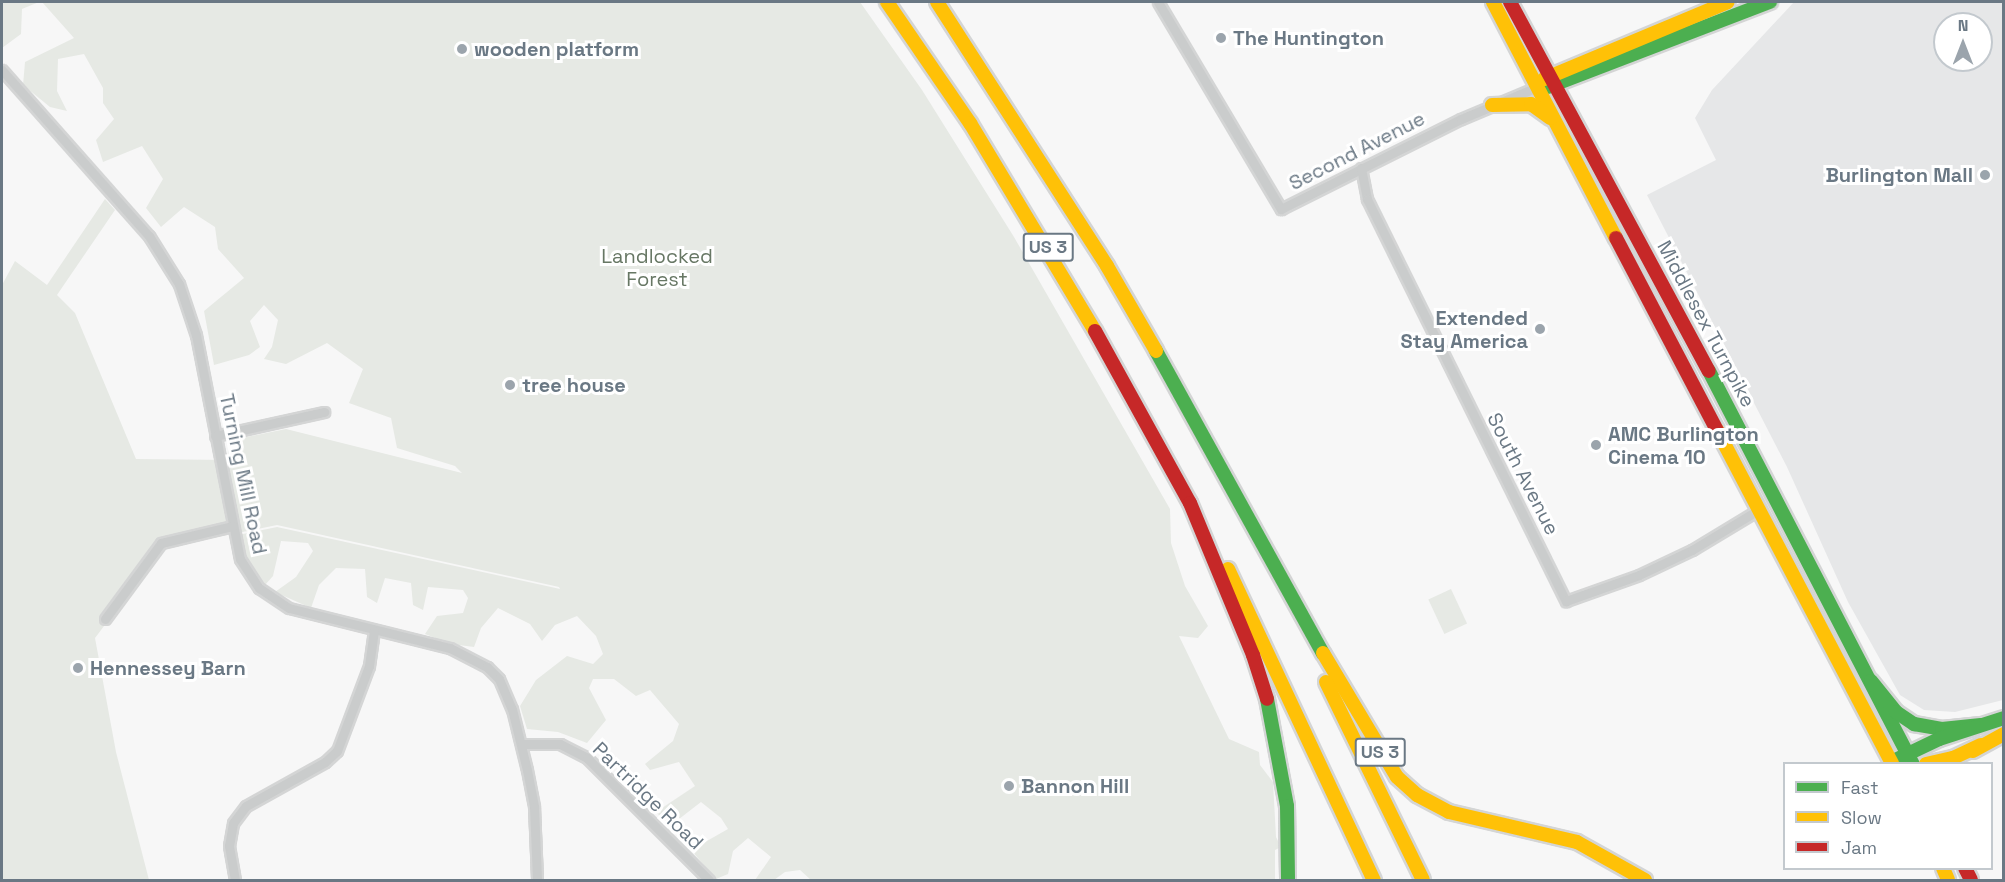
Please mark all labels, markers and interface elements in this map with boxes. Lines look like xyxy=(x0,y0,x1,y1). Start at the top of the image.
north arrow xyxy=(1933,12,1993,72)
text: N xyxy=(1958,15,1968,36)
place label: The Huntington xyxy=(1233,26,1384,50)
marker: The Huntington xyxy=(1214,31,1228,45)
place label: wooden platform xyxy=(474,37,639,61)
marker: wooden platform xyxy=(455,42,469,56)
street label: Second Avenue xyxy=(1285,106,1429,196)
place label: Burlington Mall xyxy=(1826,163,1973,187)
marker: Burlington Mall xyxy=(1978,168,1992,182)
road number: US 3 xyxy=(1022,232,1074,262)
street label: Middlesex Turnpike xyxy=(1652,236,1760,412)
park label: Landlocked Forest xyxy=(601,244,713,291)
place label: Extended Stay America xyxy=(1400,306,1528,353)
marker: Extended Stay America xyxy=(1533,322,1547,336)
place label: tree house xyxy=(522,373,626,397)
marker: tree house xyxy=(503,378,517,392)
street label: Turning Mill Road xyxy=(214,391,272,557)
street label: South Avenue xyxy=(1482,409,1564,539)
place label: AMC Burlington Cinema 10 xyxy=(1608,422,1759,469)
marker: AMC Burlington Cinema 10 xyxy=(1589,438,1603,452)
place label: Hennessey Barn xyxy=(90,656,246,680)
marker: Hennessey Barn xyxy=(71,661,85,675)
street label: Partridge Road xyxy=(588,737,708,855)
road number: US 3 xyxy=(1354,737,1406,767)
legend xyxy=(1783,762,1993,870)
place label: Bannon Hill xyxy=(1021,774,1129,798)
text: Fast xyxy=(1841,776,1878,799)
marker: Bannon Hill xyxy=(1002,779,1016,793)
text: Slow xyxy=(1841,806,1882,829)
text: Jam xyxy=(1841,836,1877,859)

